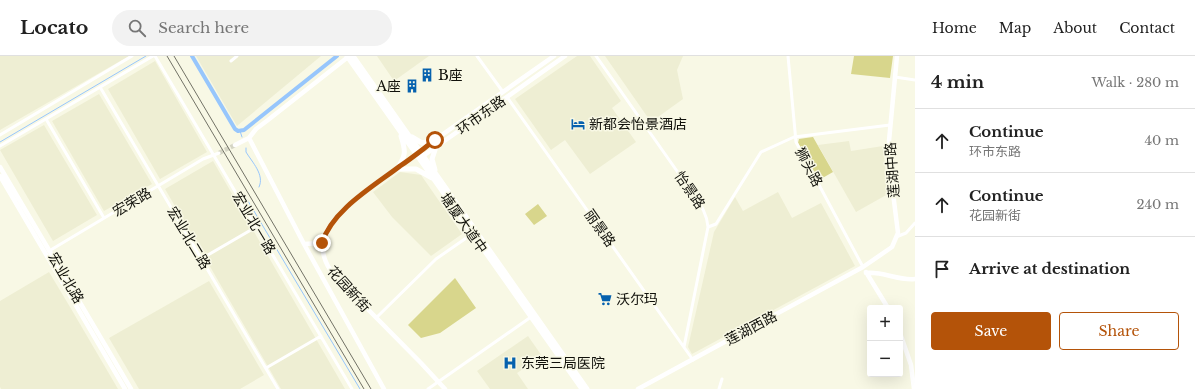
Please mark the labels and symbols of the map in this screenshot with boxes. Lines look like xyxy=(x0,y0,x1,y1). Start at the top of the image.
place label: B座 xyxy=(438,66,463,84)
building icon: B座 xyxy=(419,67,435,83)
place label: A座 xyxy=(375,77,401,95)
building icon: A座 xyxy=(404,78,420,94)
street label: 环市东路 xyxy=(453,92,509,138)
place label: 新都会怡景酒店 xyxy=(589,115,687,133)
hotel icon: 新都会怡景酒店 xyxy=(570,116,586,132)
route start xyxy=(426,131,444,149)
street label: 莲湖中路 xyxy=(881,141,903,199)
street label: 狮头路 xyxy=(791,144,827,190)
street label: 怡景路 xyxy=(671,168,709,212)
street label: 宏荣路 xyxy=(109,183,155,221)
street label: 宏业北一路 xyxy=(228,188,280,258)
street label: 塘厦大道中 xyxy=(437,189,491,257)
street label: 宏业北二路 xyxy=(163,203,215,273)
street label: 丽景路 xyxy=(581,206,619,250)
route end xyxy=(313,234,331,252)
street label: 宏业北路 xyxy=(44,249,88,307)
street label: 花园新街 xyxy=(324,262,374,316)
place label: 沃尔玛 xyxy=(616,290,658,308)
supermarket icon: 沃尔玛 xyxy=(597,291,613,307)
street label: 莲湖西路 xyxy=(722,307,780,349)
place label: 东莞三局医院 xyxy=(521,354,605,372)
hospital icon: 东莞三局医院 xyxy=(502,355,518,371)

